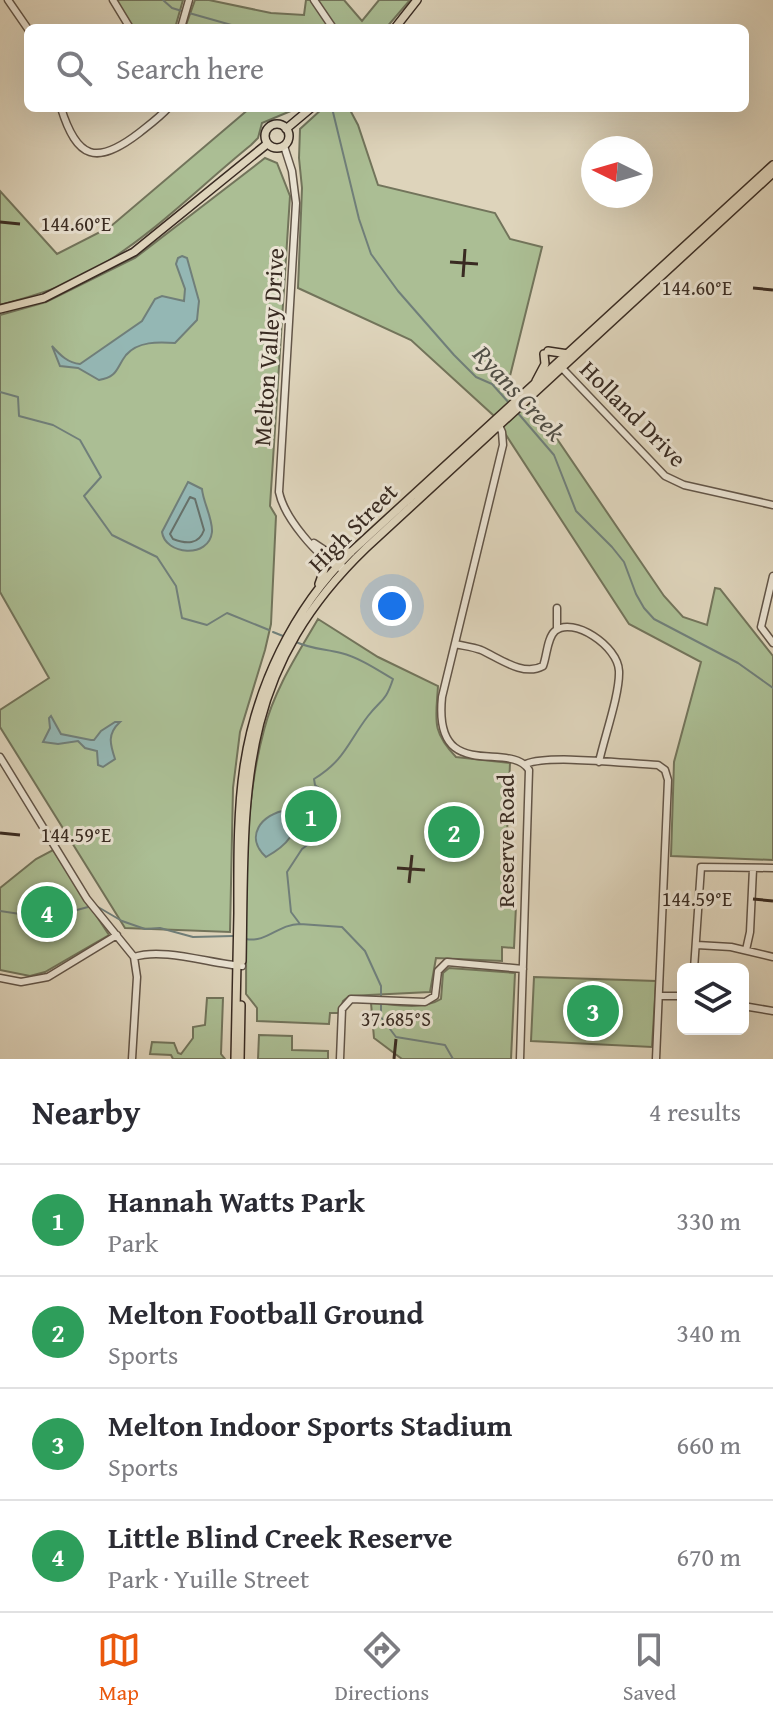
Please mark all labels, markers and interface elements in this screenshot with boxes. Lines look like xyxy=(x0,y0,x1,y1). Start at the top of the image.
search box xyxy=(24,24,749,112)
icon: search xyxy=(52,46,96,90)
text: Search here xyxy=(116,46,264,90)
north arrow xyxy=(581,136,653,208)
text: 144.60°E xyxy=(41,209,111,238)
street label: Melton Valley Drive xyxy=(244,247,293,447)
text: 144.60°E xyxy=(662,273,732,302)
water label: Ryans Creek xyxy=(463,335,575,450)
street label: Holland Drive xyxy=(572,352,695,475)
street label: High Street xyxy=(300,475,406,580)
your location xyxy=(372,586,412,626)
street label: Reserve Road xyxy=(488,774,523,908)
pin: 1 xyxy=(285,786,337,846)
pin: 2 xyxy=(428,802,480,862)
text: 144.59°E xyxy=(41,820,111,849)
pin: 4 xyxy=(21,882,73,942)
text: 144.59°E xyxy=(662,884,732,913)
map controls xyxy=(677,963,749,1035)
button: layers xyxy=(677,963,749,1035)
pin: 3 xyxy=(567,981,619,1041)
text: 37.685°S xyxy=(361,1004,431,1033)
text: Nearby xyxy=(32,1087,141,1136)
text: 4 results xyxy=(649,1092,741,1131)
text: Hannah Watts Park xyxy=(108,1179,365,1223)
text: 1 xyxy=(51,1201,65,1240)
text: 330 m xyxy=(676,1201,741,1240)
text: Park xyxy=(108,1223,158,1262)
text: Melton Football Ground xyxy=(108,1291,424,1335)
text: 2 xyxy=(51,1313,65,1352)
text: 340 m xyxy=(676,1313,741,1352)
text: Sports xyxy=(108,1335,178,1374)
text: Melton Indoor Sports Stadium xyxy=(108,1403,512,1447)
text: 3 xyxy=(51,1425,65,1464)
text: 660 m xyxy=(676,1425,741,1464)
text: Sports xyxy=(108,1447,178,1486)
text: Little Blind Creek Reserve xyxy=(108,1515,453,1559)
text: 4 xyxy=(51,1537,65,1576)
text: 670 m xyxy=(676,1537,741,1576)
text: Park · Yuille Street xyxy=(108,1559,309,1598)
tab: Map xyxy=(97,1628,141,1708)
tab: Directions xyxy=(335,1628,429,1708)
tab: Saved xyxy=(623,1628,676,1708)

